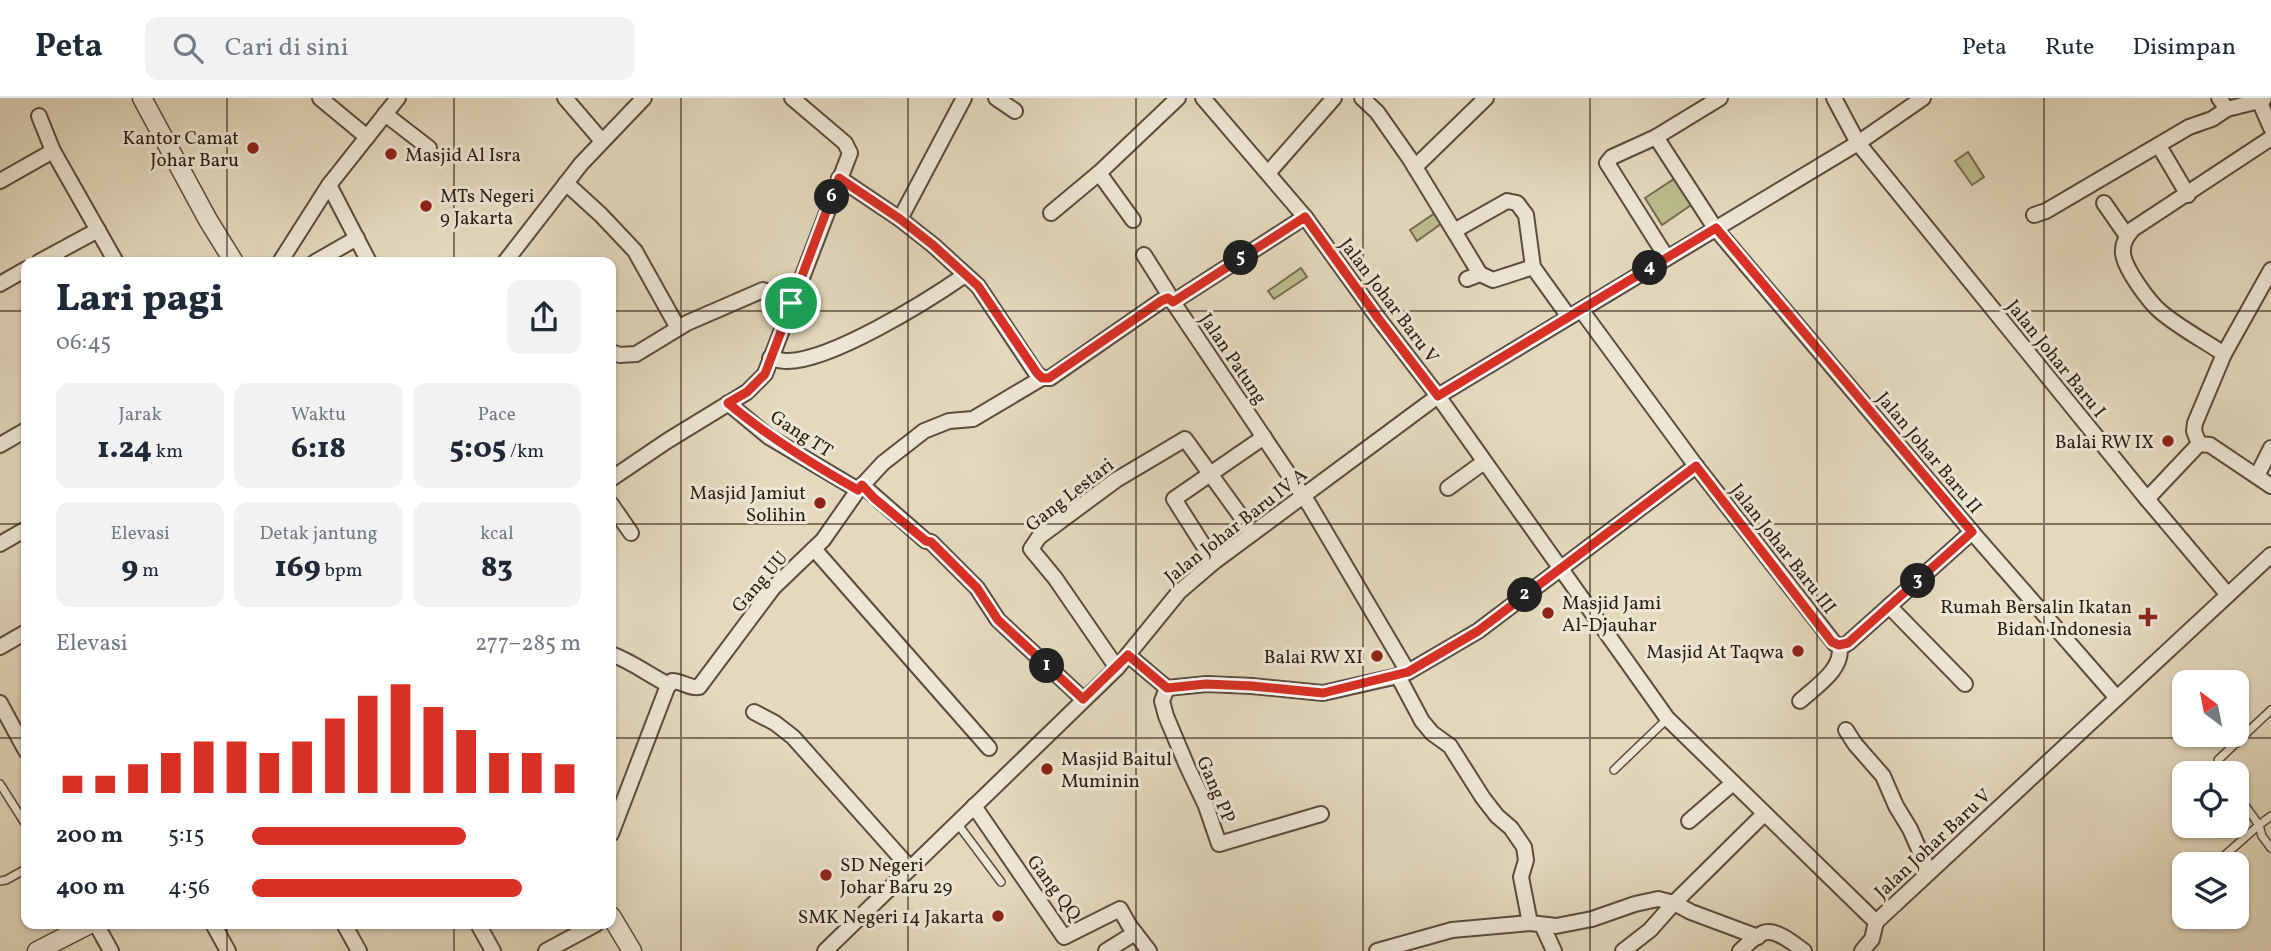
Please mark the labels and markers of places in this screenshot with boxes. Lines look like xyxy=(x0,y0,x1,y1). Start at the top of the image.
place label: Kantor Camat Johar Baru xyxy=(122,126,239,174)
marker: Kantor Camat Johar Baru xyxy=(245,140,261,156)
place label: Masjid Al Isra xyxy=(405,143,521,169)
marker: Masjid Al Isra xyxy=(383,146,399,162)
pin: 6 xyxy=(814,180,850,214)
place label: MTs Negeri 9 Jakarta xyxy=(440,184,535,232)
marker: MTs Negeri 9 Jakarta xyxy=(418,198,434,214)
pin: 5 xyxy=(1224,240,1258,276)
pin: 4 xyxy=(1632,250,1668,286)
pin xyxy=(761,273,821,333)
place label: Balai RW IX xyxy=(2055,430,2154,456)
marker: Balai RW IX xyxy=(2160,433,2176,449)
place label: Masjid Jamiut Solihin xyxy=(689,481,806,529)
marker: Masjid Jamiut Solihin xyxy=(812,495,828,511)
pin: 3 xyxy=(1900,564,1936,598)
pin: 2 xyxy=(1508,578,1542,612)
place label: Masjid Jami Al-Djauhar xyxy=(1562,591,1661,639)
place label: Rumah Bersalin Ikatan Bidan Indonesia xyxy=(1940,595,2132,643)
marker: Masjid Jami Al-Djauhar xyxy=(1540,605,1556,621)
marker: Rumah Bersalin Ikatan Bidan Indonesia xyxy=(2138,607,2158,627)
place label: Masjid At Taqwa xyxy=(1646,640,1784,666)
marker: Masjid At Taqwa xyxy=(1790,643,1806,659)
place label: Balai RW XI xyxy=(1264,645,1363,671)
pin: 1 xyxy=(1030,648,1064,684)
marker: Balai RW XI xyxy=(1369,648,1385,664)
place label: Masjid Baitul Muminin xyxy=(1061,747,1172,795)
marker: Masjid Baitul Muminin xyxy=(1039,761,1055,777)
place label: SD Negeri Johar Baru 29 xyxy=(840,853,953,901)
marker: SD Negeri Johar Baru 29 xyxy=(818,867,834,883)
place label: SMK Negeri 14 Jakarta xyxy=(798,905,984,931)
marker: SMK Negeri 14 Jakarta xyxy=(990,908,1006,924)

